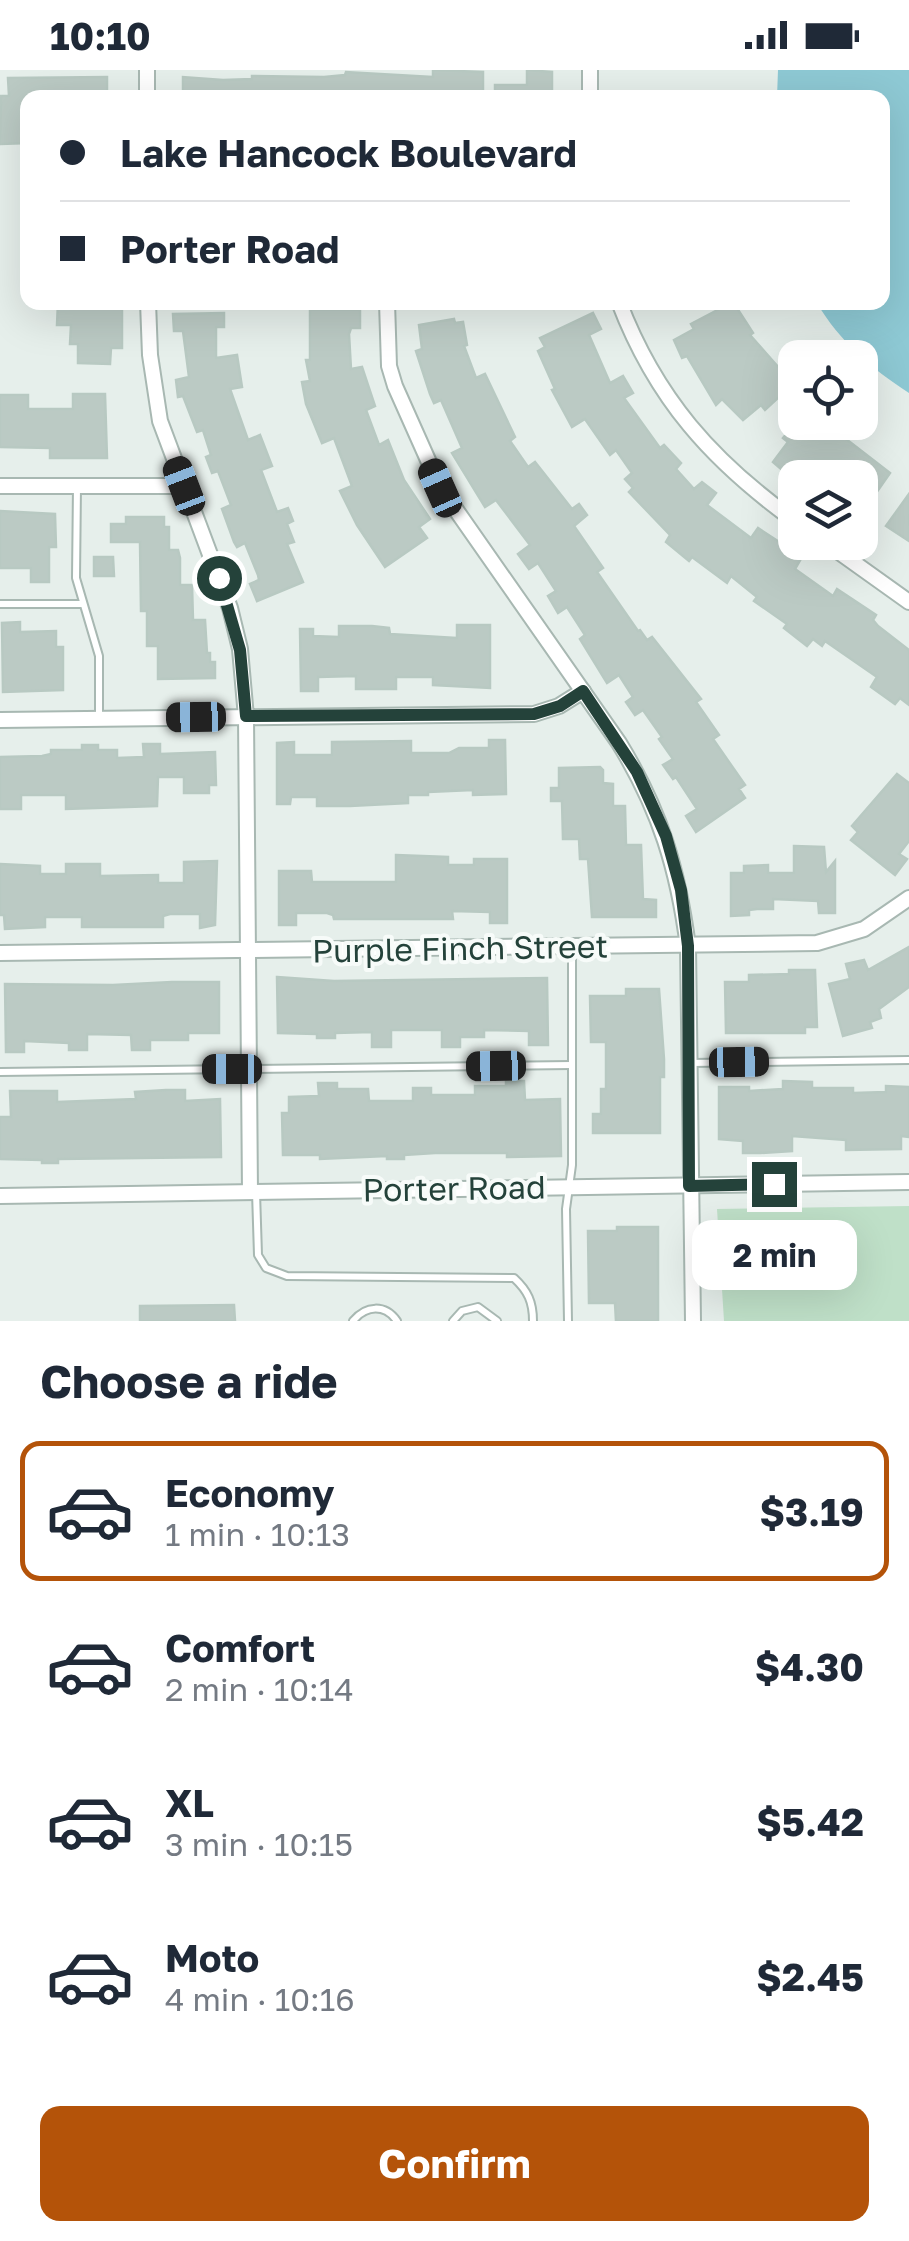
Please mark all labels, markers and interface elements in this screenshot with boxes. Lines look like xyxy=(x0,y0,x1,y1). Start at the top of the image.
text: 10:10 xyxy=(50,13,151,58)
text: Lake Hancock Boulevard xyxy=(120,130,577,175)
text: Porter Road xyxy=(120,226,339,271)
map controls xyxy=(778,340,878,560)
button: locate xyxy=(778,340,878,440)
car xyxy=(159,453,209,519)
car xyxy=(414,454,466,522)
button: layers xyxy=(778,460,878,560)
route start xyxy=(197,556,242,601)
car xyxy=(166,701,226,733)
street label: Purple Finch Street xyxy=(312,926,608,970)
car xyxy=(709,1046,769,1078)
car xyxy=(466,1050,526,1082)
car xyxy=(202,1054,262,1084)
route end xyxy=(752,1162,797,1207)
street label: Porter Road xyxy=(362,1167,546,1209)
callout: 2 min xyxy=(692,1219,856,1289)
text: 2 min xyxy=(733,1236,816,1274)
text: Choose a ride xyxy=(40,1354,338,1408)
icon: car xyxy=(45,1466,135,1556)
text: Economy xyxy=(165,1470,334,1515)
text: $3.19 xyxy=(759,1489,864,1534)
text: 1 min · 10:13 xyxy=(165,1515,350,1553)
icon: car xyxy=(45,1621,135,1711)
text: Comfort xyxy=(165,1625,315,1670)
text: $4.30 xyxy=(755,1644,864,1689)
text: 2 min · 10:14 xyxy=(165,1670,354,1708)
icon: car xyxy=(45,1776,135,1866)
text: XL xyxy=(165,1780,214,1825)
text: $5.42 xyxy=(756,1799,864,1844)
text: 3 min · 10:15 xyxy=(165,1825,353,1863)
icon: car xyxy=(45,1931,135,2021)
text: Moto xyxy=(165,1935,259,1980)
text: $2.45 xyxy=(756,1954,864,1999)
text: 4 min · 10:16 xyxy=(165,1980,355,2018)
button: Confirm xyxy=(40,2106,869,2221)

